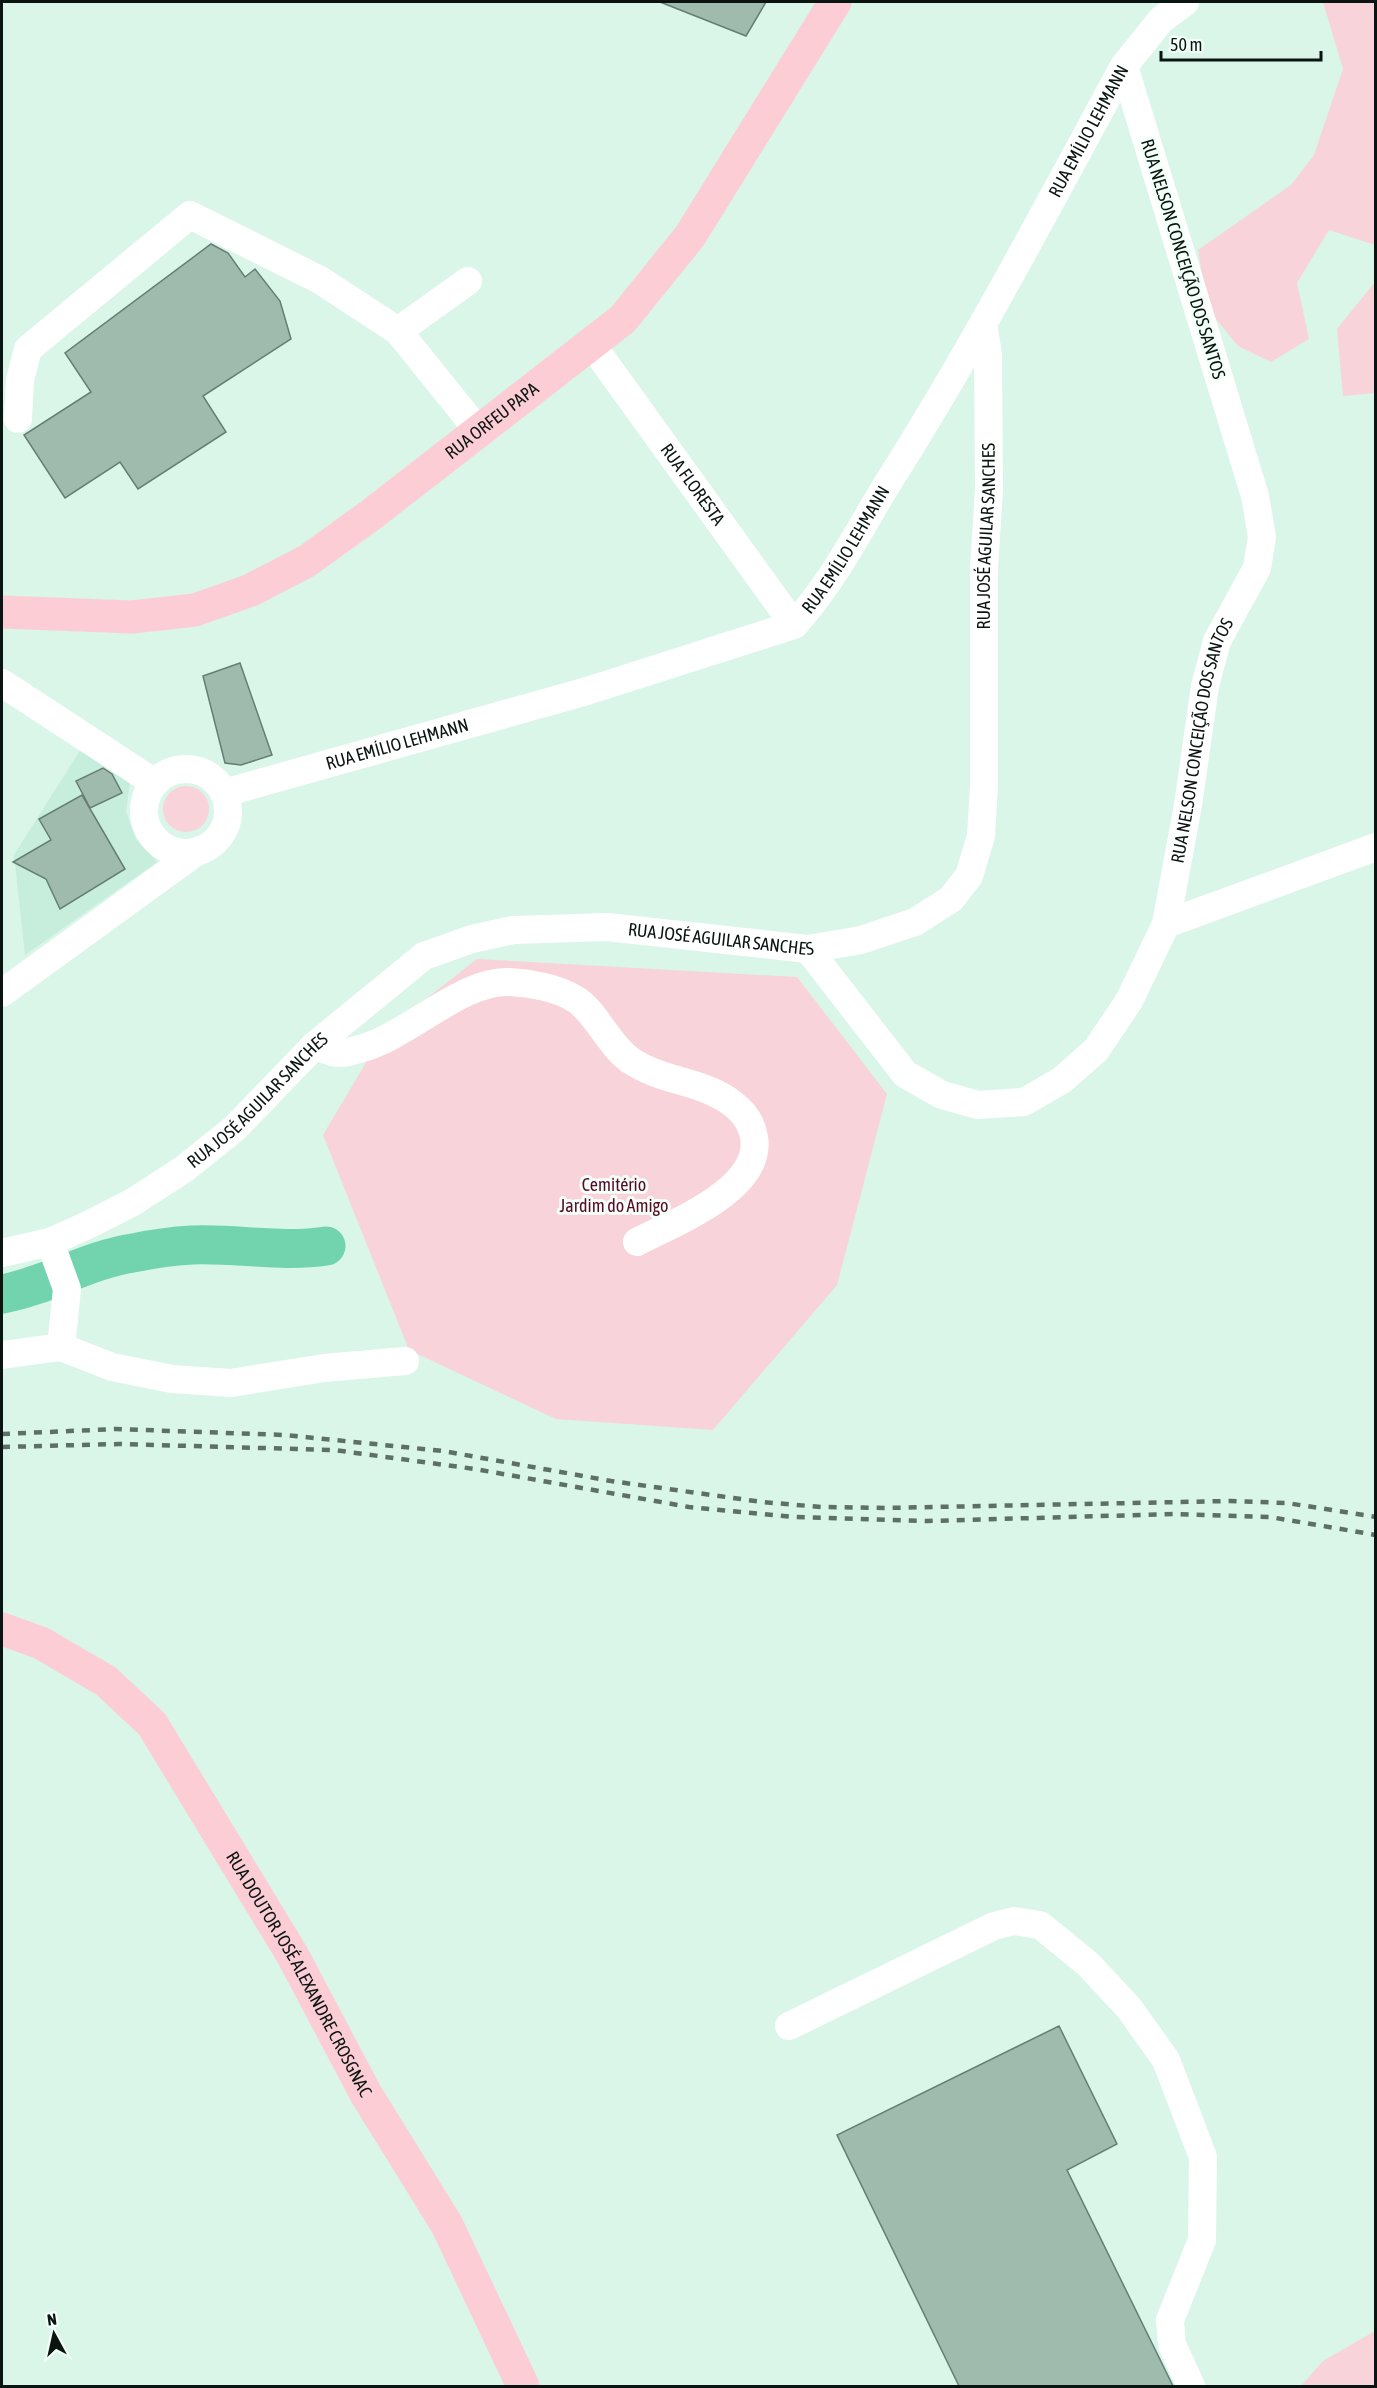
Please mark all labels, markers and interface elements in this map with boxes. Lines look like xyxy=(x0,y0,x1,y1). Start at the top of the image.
scale bar xyxy=(1161,24,1322,62)
text: 50 m xyxy=(1170,34,1202,55)
street label: RUA EMÍLIO LEHMANN xyxy=(1044,61,1132,201)
street label: RUA NELSON CONCEIÇÃO DOS SANTOS xyxy=(1137,136,1230,382)
street label: RUA ORFEU PAPA xyxy=(441,378,542,463)
street label: RUA FLORESTA xyxy=(657,439,730,529)
street label: RUA JOSÉ AGUILAR SANCHES xyxy=(973,443,999,629)
street label: RUA EMÍLIO LEHMANN xyxy=(797,482,894,617)
street label: RUA NELSON CONCEIÇÃO DOS SANTOS xyxy=(1166,614,1238,865)
street label: RUA EMÍLIO LEHMANN xyxy=(324,714,471,774)
street label: RUA JOSÉ AGUILAR SANCHES xyxy=(627,918,816,959)
street label: RUA JOSÉ AGUILAR SANCHES xyxy=(183,1028,332,1172)
park label: Cemitério Jardim do Amigo xyxy=(560,1174,668,1216)
street label: RUA DOUTOR JOSÉ ALEXANDRE CROSGNAC xyxy=(222,1848,377,2100)
north arrow xyxy=(24,2304,84,2364)
text: N xyxy=(46,2310,58,2329)

